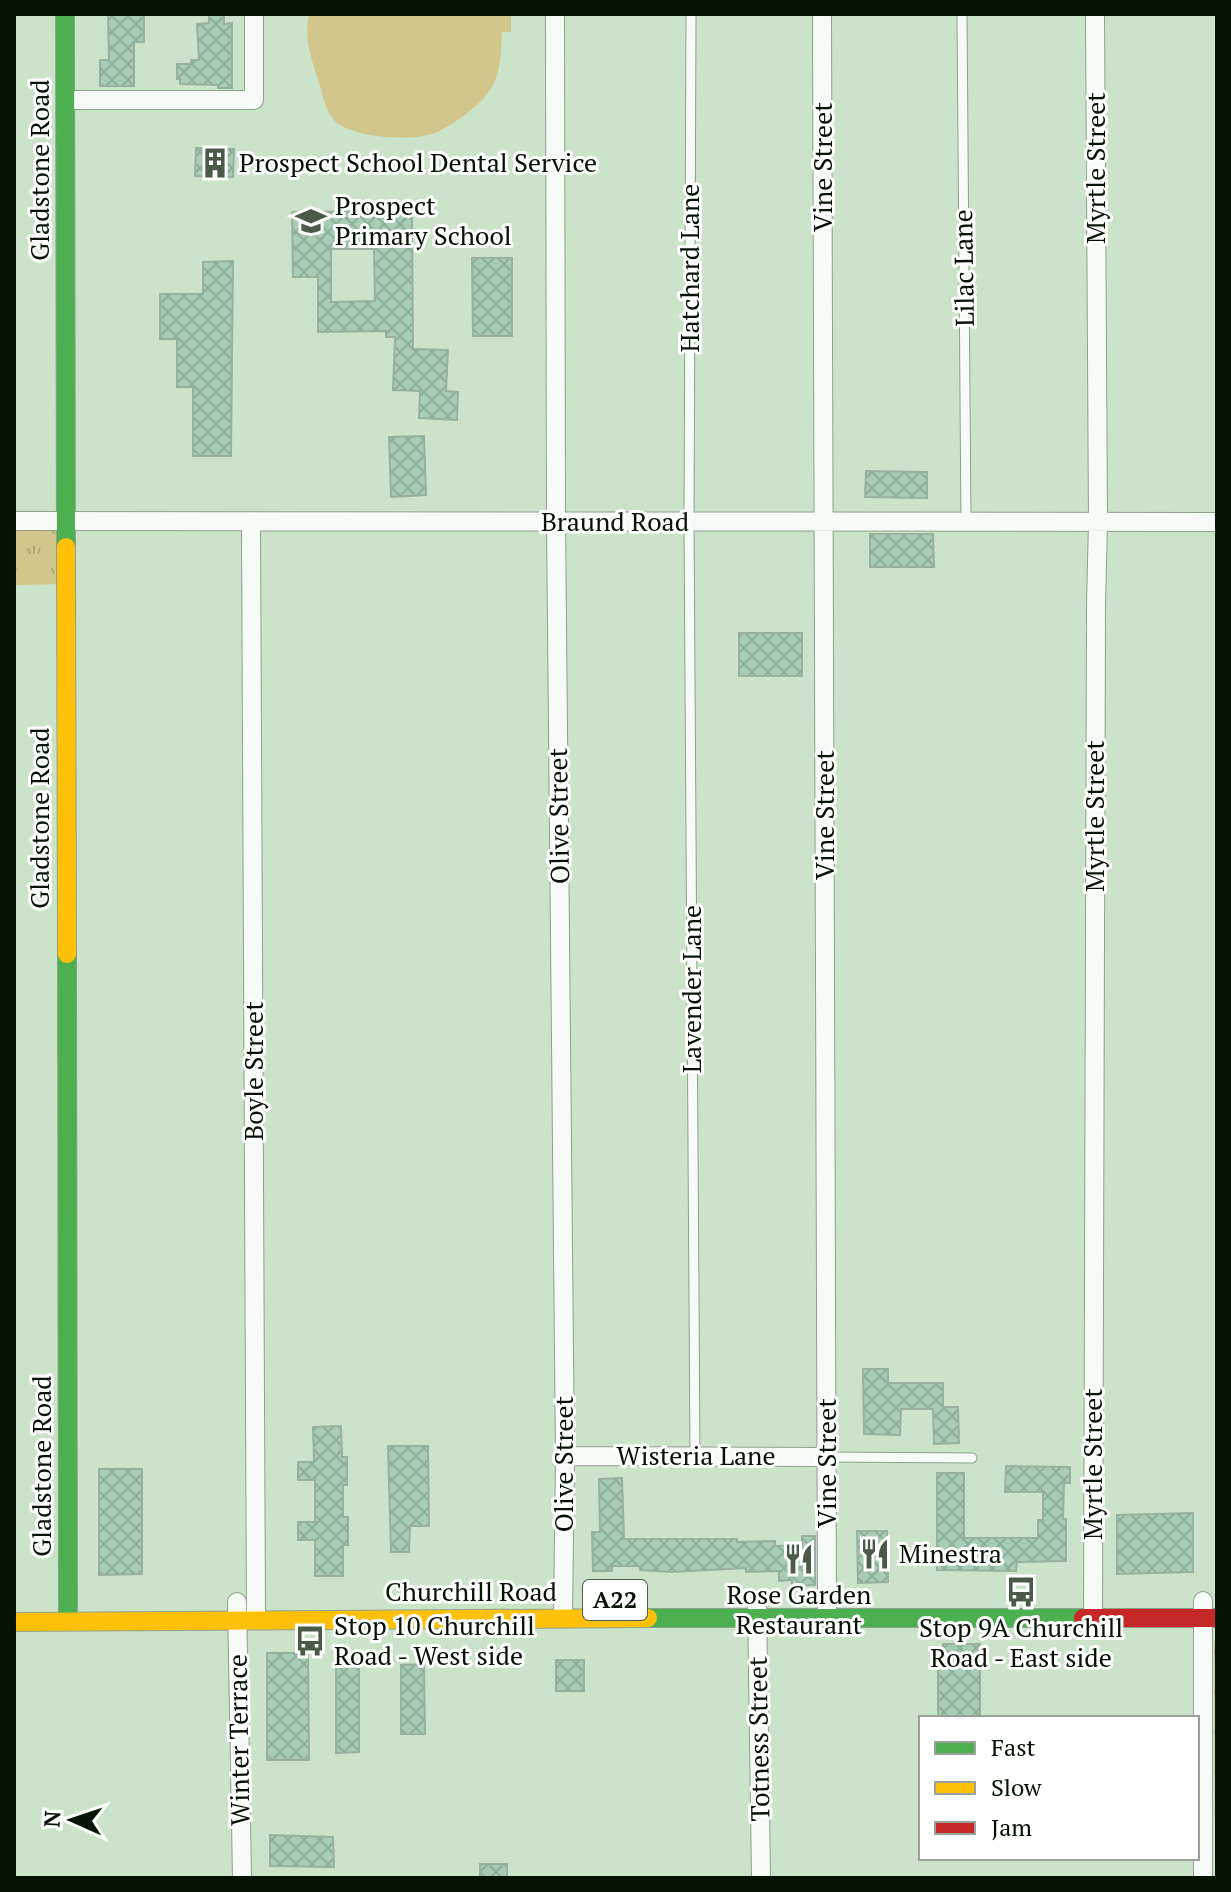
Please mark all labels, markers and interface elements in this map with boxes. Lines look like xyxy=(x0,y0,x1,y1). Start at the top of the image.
street label: Gladstone Road xyxy=(22,79,56,261)
street label: Myrtle Street xyxy=(1078,92,1112,244)
street label: Vine Street xyxy=(805,102,839,232)
place label: Prospect School Dental Service xyxy=(239,145,597,179)
building icon: Prospect School Dental Service xyxy=(198,146,232,180)
street label: Hatchard Lane xyxy=(672,184,706,352)
place label: Prospect Primary School xyxy=(335,188,512,252)
school or university icon: Prospect Primary School xyxy=(294,204,328,238)
street label: Lilac Lane xyxy=(945,209,981,327)
street label: Braund Road xyxy=(541,504,689,538)
street label: Gladstone Road xyxy=(22,727,56,909)
street label: Myrtle Street xyxy=(1077,740,1111,892)
street label: Olive Street xyxy=(540,747,576,884)
street label: Vine Street xyxy=(807,750,841,880)
street label: Lavender Lane xyxy=(674,905,708,1073)
street label: Boyle Street xyxy=(236,1001,270,1141)
street label: Gladstone Road xyxy=(24,1375,58,1557)
street label: Myrtle Street xyxy=(1075,1388,1109,1540)
street label: Olive Street xyxy=(546,1395,580,1532)
street label: Vine Street xyxy=(809,1398,843,1528)
street label: Wisteria Lane xyxy=(616,1438,776,1472)
place label: Minestra xyxy=(899,1536,1002,1570)
restaurant icon: Minestra xyxy=(858,1537,892,1571)
restaurant icon: Rose Garden Restaurant xyxy=(782,1542,816,1576)
street label: Churchill Road xyxy=(385,1574,557,1608)
bus stop icon: Stop 9A Churchill Road - East side xyxy=(1004,1575,1038,1609)
place label: Rose Garden Restaurant xyxy=(726,1577,872,1641)
road number: A22 xyxy=(583,1580,647,1620)
place label: Stop 10 Churchill Road - West side xyxy=(334,1608,535,1672)
place label: Stop 9A Churchill Road - East side xyxy=(919,1610,1123,1674)
bus stop icon: Stop 10 Churchill Road - West side xyxy=(293,1624,327,1658)
street label: Winter Terrace xyxy=(220,1654,256,1826)
street label: Totness Street xyxy=(740,1656,776,1822)
legend xyxy=(919,1716,1199,1860)
text: Fast xyxy=(991,1731,1036,1763)
text: Slow xyxy=(991,1771,1042,1803)
north arrow xyxy=(32,1780,112,1860)
text: N xyxy=(37,1810,66,1828)
text: Jam xyxy=(991,1811,1032,1843)

